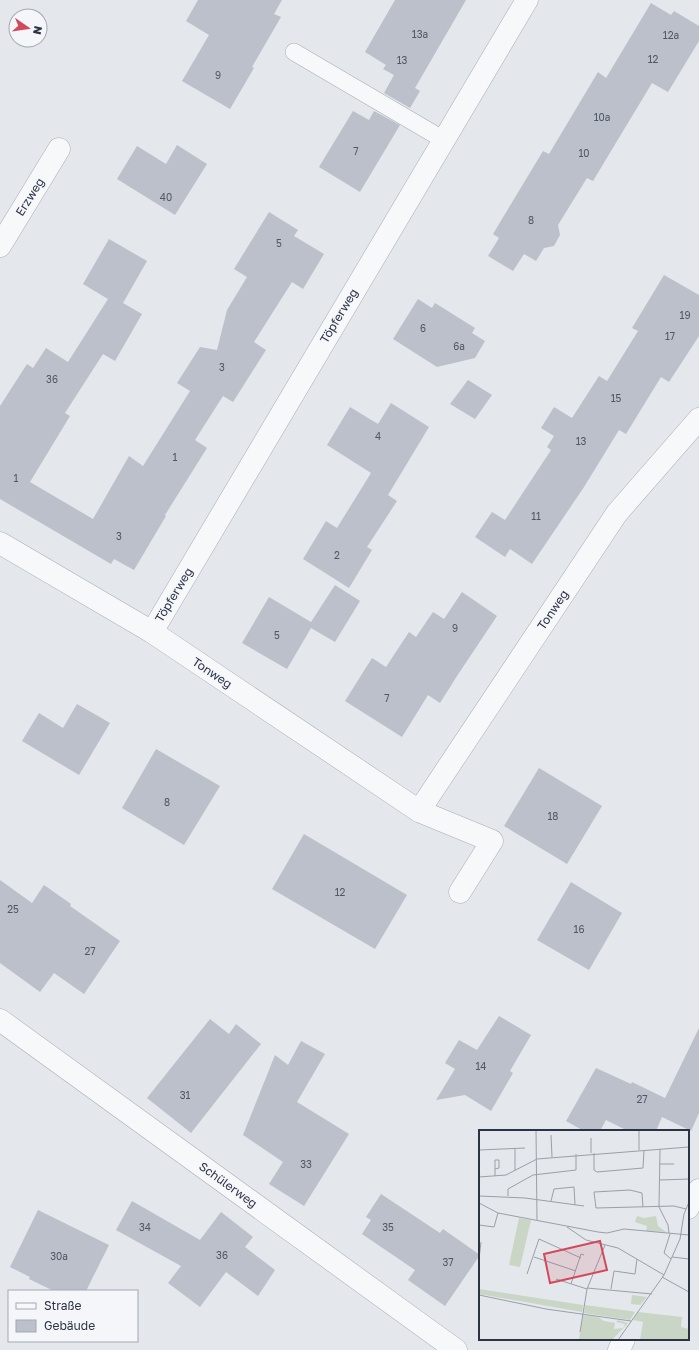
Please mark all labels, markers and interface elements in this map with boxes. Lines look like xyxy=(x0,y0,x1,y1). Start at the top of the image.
north arrow xyxy=(8,8,48,48)
text: N xyxy=(31,25,46,36)
house number: 13a xyxy=(412,28,428,40)
house number: 12a xyxy=(663,29,679,41)
house number: 12 xyxy=(648,53,659,65)
house number: 13 xyxy=(397,54,407,66)
house number: 9 xyxy=(215,69,221,81)
house number: 10a xyxy=(594,111,610,123)
house number: 7 xyxy=(353,145,359,157)
house number: 10 xyxy=(578,147,590,159)
street label: Erzweg xyxy=(12,175,47,219)
house number: 40 xyxy=(160,191,172,203)
house number: 8 xyxy=(528,214,534,226)
house number: 5 xyxy=(276,237,282,249)
street label: Töpferweg xyxy=(316,286,361,346)
house number: 19 xyxy=(680,309,690,321)
house number: 6 xyxy=(420,322,426,334)
house number: 17 xyxy=(665,330,675,342)
house number: 6a xyxy=(453,340,465,352)
house number: 3 xyxy=(219,361,225,373)
house number: 36 xyxy=(46,373,58,385)
house number: 15 xyxy=(611,392,622,404)
house number: 4 xyxy=(375,430,381,442)
house number: 13 xyxy=(576,435,586,447)
house number: 1 xyxy=(173,451,178,463)
house number: 1 xyxy=(14,472,19,484)
house number: 11 xyxy=(531,510,541,522)
house number: 3 xyxy=(116,530,122,542)
house number: 2 xyxy=(334,549,340,561)
street label: Töpferweg xyxy=(151,565,196,625)
street label: Tonweg xyxy=(534,587,571,632)
house number: 9 xyxy=(452,622,458,634)
house number: 5 xyxy=(274,629,280,641)
street label: Tonweg xyxy=(190,654,235,691)
house number: 7 xyxy=(384,692,390,704)
house number: 8 xyxy=(164,796,170,808)
house number: 18 xyxy=(548,810,558,822)
house number: 12 xyxy=(335,886,346,898)
house number: 25 xyxy=(7,903,19,915)
house number: 16 xyxy=(574,923,584,935)
house number: 27 xyxy=(84,945,96,957)
house number: 14 xyxy=(476,1060,486,1072)
house number: 31 xyxy=(180,1089,190,1101)
house number: 27 xyxy=(636,1093,648,1105)
inset map xyxy=(479,1130,689,1340)
street label: Schülerweg xyxy=(196,1158,260,1211)
house number: 33 xyxy=(300,1158,312,1170)
house number: 34 xyxy=(139,1221,151,1233)
house number: 35 xyxy=(382,1221,394,1233)
house number: 36 xyxy=(216,1249,228,1261)
house number: 30a xyxy=(50,1250,68,1262)
house number: 37 xyxy=(442,1256,454,1268)
legend xyxy=(8,1290,138,1342)
text: Straße xyxy=(44,1298,82,1313)
text: Gebäude xyxy=(44,1318,95,1333)

